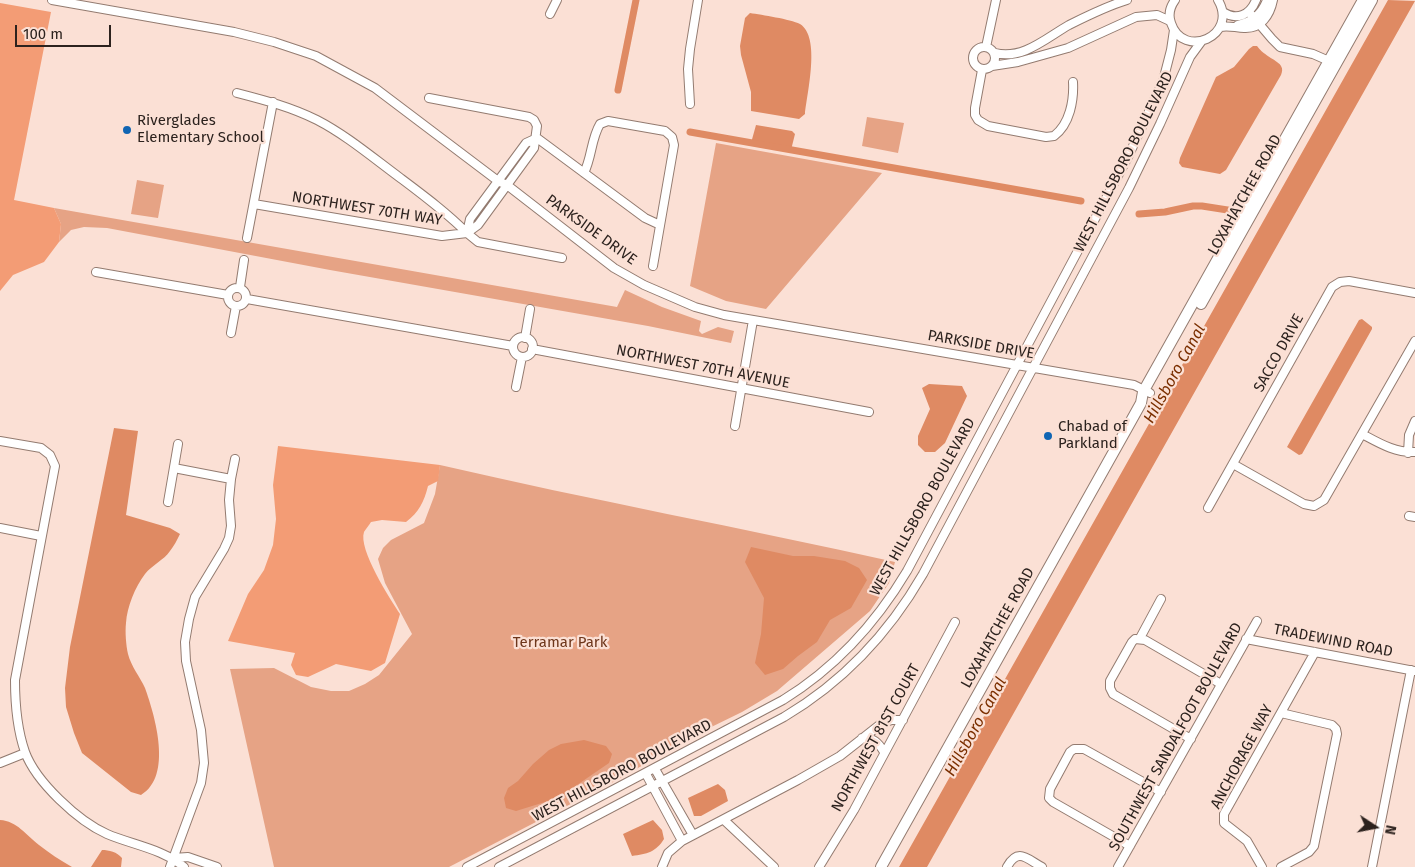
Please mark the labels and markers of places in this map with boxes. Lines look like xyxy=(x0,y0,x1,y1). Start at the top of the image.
place label: Riverglades Elementary School xyxy=(137,112,264,147)
marker: Riverglades Elementary School xyxy=(121,124,133,136)
place label: Chabad of Parkland xyxy=(1058,418,1127,453)
marker: Chabad of Parkland xyxy=(1042,430,1054,442)

